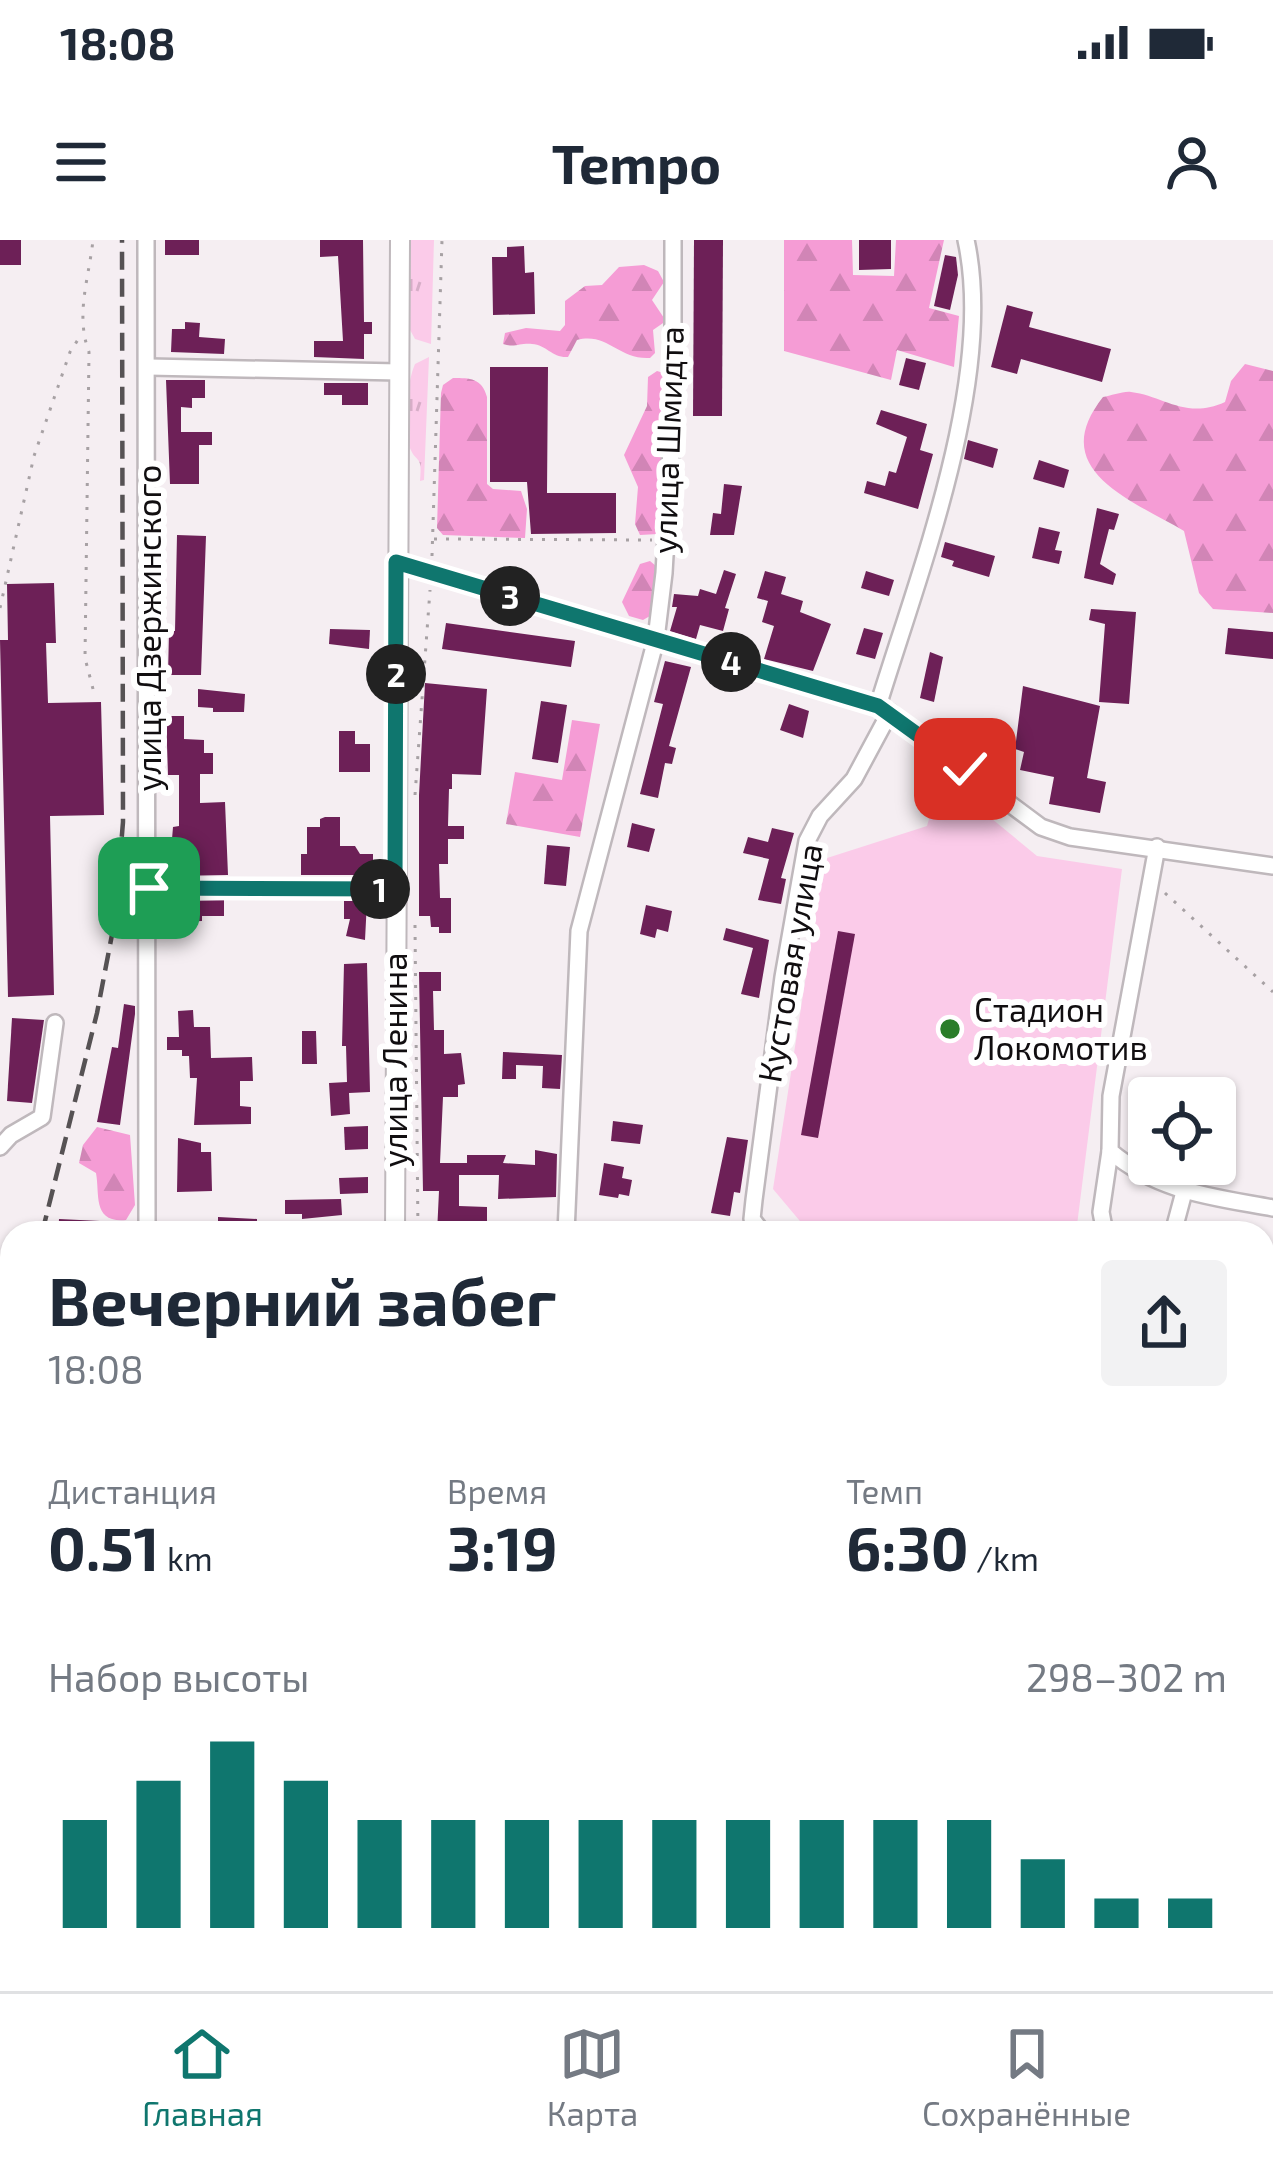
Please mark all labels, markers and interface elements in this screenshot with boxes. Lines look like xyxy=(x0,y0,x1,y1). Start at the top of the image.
text: 18:08 xyxy=(60,15,175,69)
icon: menu xyxy=(48,129,114,195)
icon: person xyxy=(1159,129,1225,195)
text: Tempo xyxy=(552,130,721,195)
street label: улица Шмидта xyxy=(643,325,692,554)
street label: улица Дзержинского xyxy=(128,465,169,791)
pin: 3 xyxy=(480,566,540,626)
text: 3 xyxy=(501,576,519,616)
pin: 4 xyxy=(701,632,761,692)
text: 4 xyxy=(720,642,742,682)
pin: 2 xyxy=(366,644,426,704)
text: 2 xyxy=(386,654,406,694)
pin xyxy=(914,718,1016,820)
icon: check xyxy=(932,736,998,802)
pin xyxy=(98,837,200,939)
street label: Кустовая улица xyxy=(748,840,831,1085)
icon: arrive xyxy=(116,855,182,921)
pin: 1 xyxy=(350,859,410,919)
text: 1 xyxy=(373,869,387,909)
street label: улица Ленина xyxy=(374,953,415,1167)
place label: Стадион Локомотив xyxy=(974,989,1148,1067)
marker: Стадион Локомотив xyxy=(937,1016,963,1042)
map controls xyxy=(1128,1077,1236,1185)
button: locate xyxy=(1128,1077,1236,1185)
text: Вечерний забег xyxy=(48,1260,556,1339)
button: share xyxy=(1101,1260,1227,1386)
text: 18:08 xyxy=(48,1345,144,1392)
text: Дистанция xyxy=(48,1471,217,1511)
text: Время xyxy=(447,1471,547,1511)
text: Темп xyxy=(846,1471,923,1511)
text: 0.51 xyxy=(48,1511,160,1583)
text: 3:19 xyxy=(447,1511,558,1583)
text: 6:30 xyxy=(846,1511,969,1583)
text: km xyxy=(160,1538,213,1578)
text: /km xyxy=(969,1538,1039,1578)
text: Набор высоты xyxy=(48,1653,309,1700)
text: 298–302 m xyxy=(1026,1653,1227,1700)
tab: Главная xyxy=(142,2021,263,2133)
tab: Карта xyxy=(547,2021,638,2133)
tab: Сохранённые xyxy=(922,2021,1131,2133)

